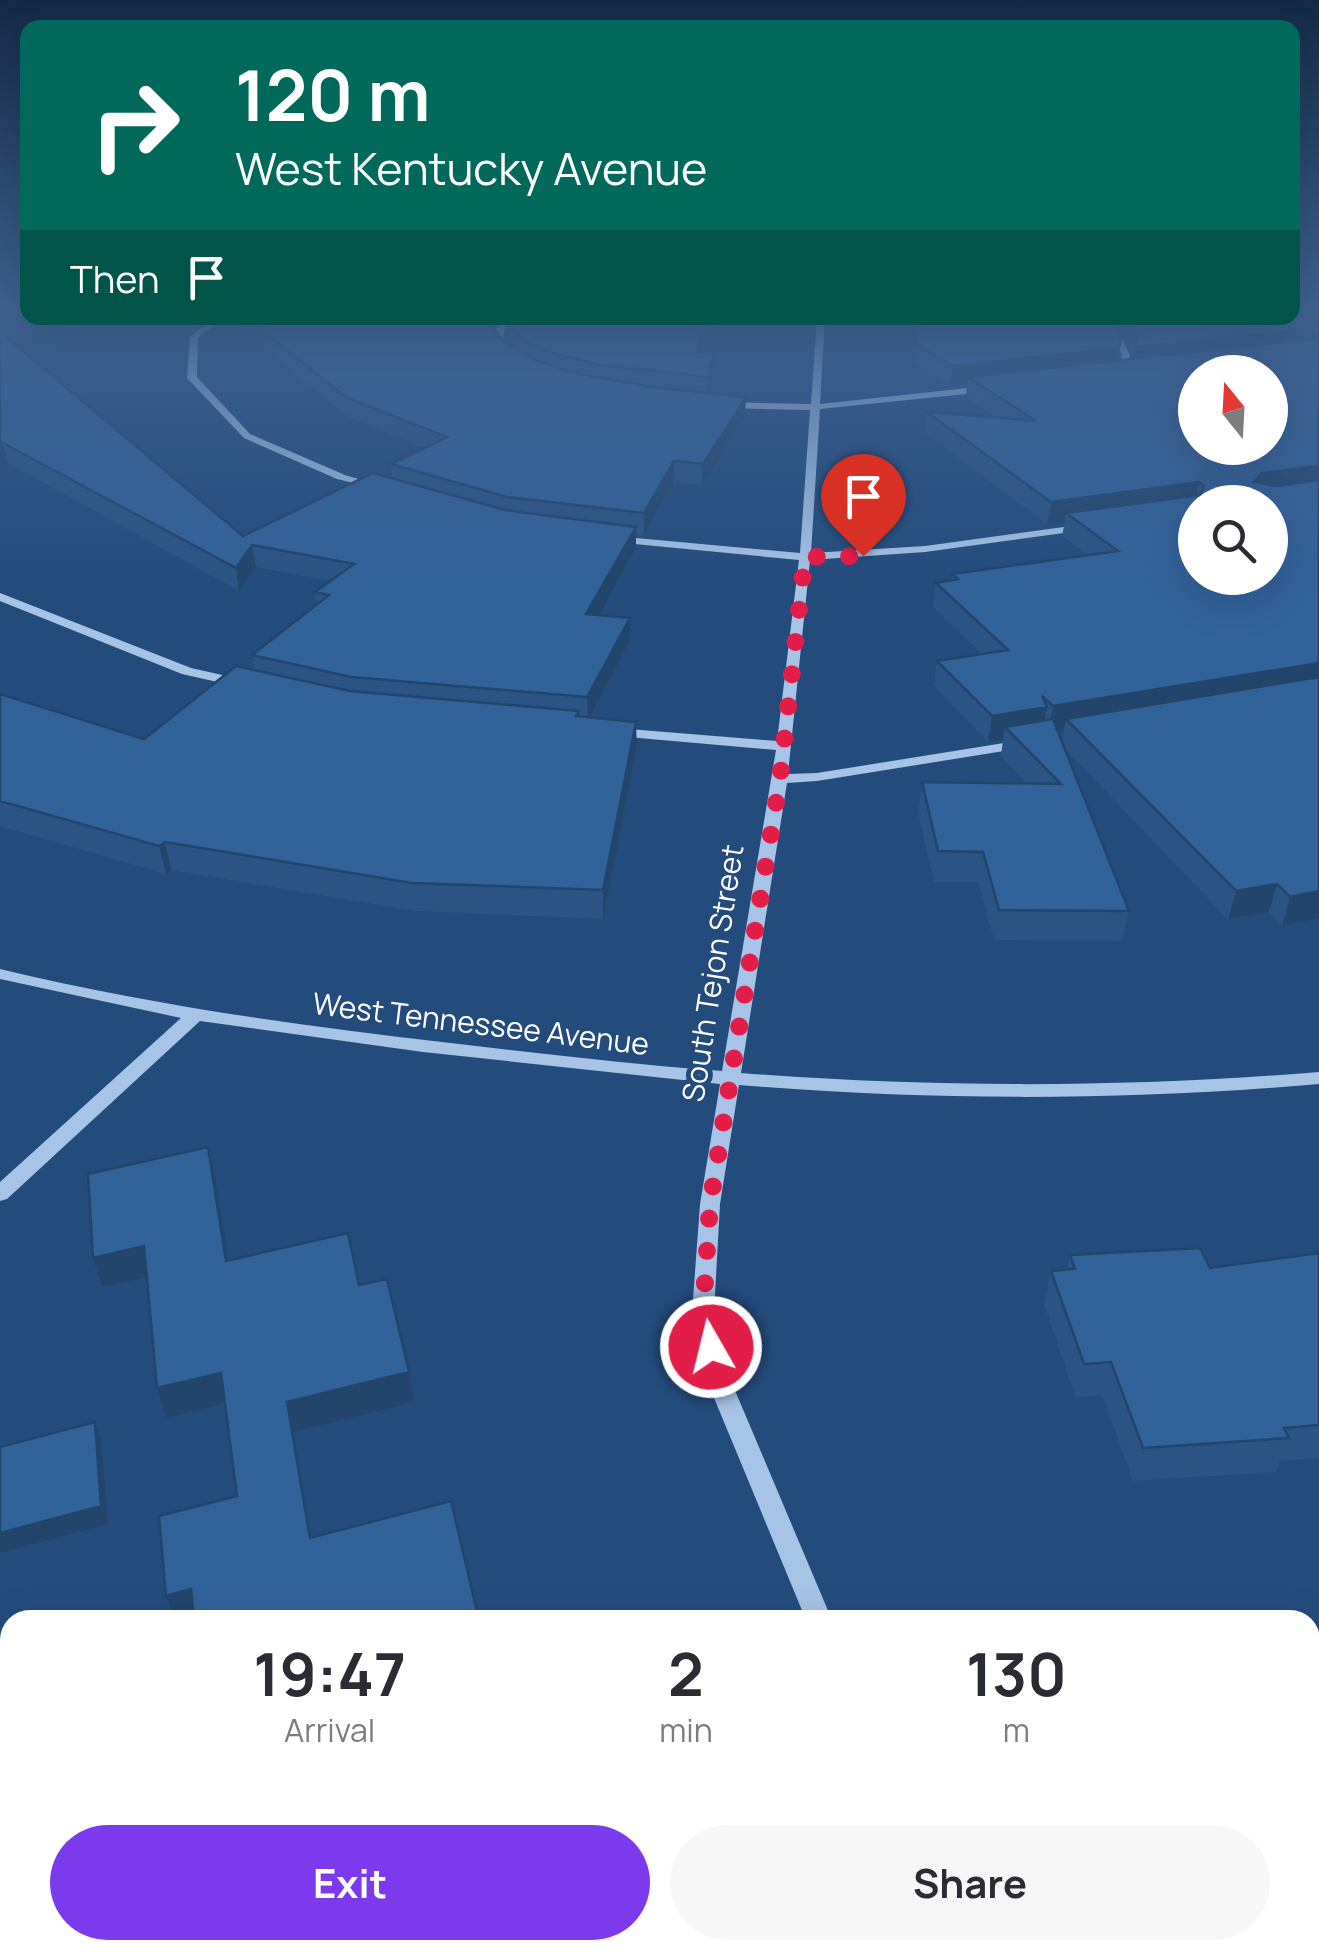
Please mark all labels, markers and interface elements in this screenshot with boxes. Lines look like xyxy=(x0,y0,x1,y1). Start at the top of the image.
text: 120 m xyxy=(235,46,430,142)
icon: right xyxy=(70,60,200,190)
text: West Kentucky Avenue xyxy=(235,137,707,199)
icon: arrive xyxy=(179,250,234,305)
text: Then xyxy=(70,252,159,304)
north arrow xyxy=(1178,355,1288,465)
map controls xyxy=(1178,355,1288,595)
pin xyxy=(821,454,906,557)
icon: arrive xyxy=(836,469,891,524)
button: search xyxy=(1178,485,1288,595)
street label: South Tejon Street xyxy=(671,841,753,1105)
street label: West Tennessee Avenue xyxy=(311,982,651,1064)
position arrow xyxy=(659,1295,763,1399)
text: 19:47 xyxy=(253,1632,406,1714)
text: 2 xyxy=(668,1632,704,1714)
text: 130 xyxy=(966,1632,1067,1714)
text: Arrival xyxy=(284,1708,375,1752)
text: min xyxy=(659,1708,713,1752)
text: m xyxy=(1003,1708,1030,1752)
button: Exit xyxy=(50,1825,650,1940)
button: Share xyxy=(670,1825,1270,1940)

